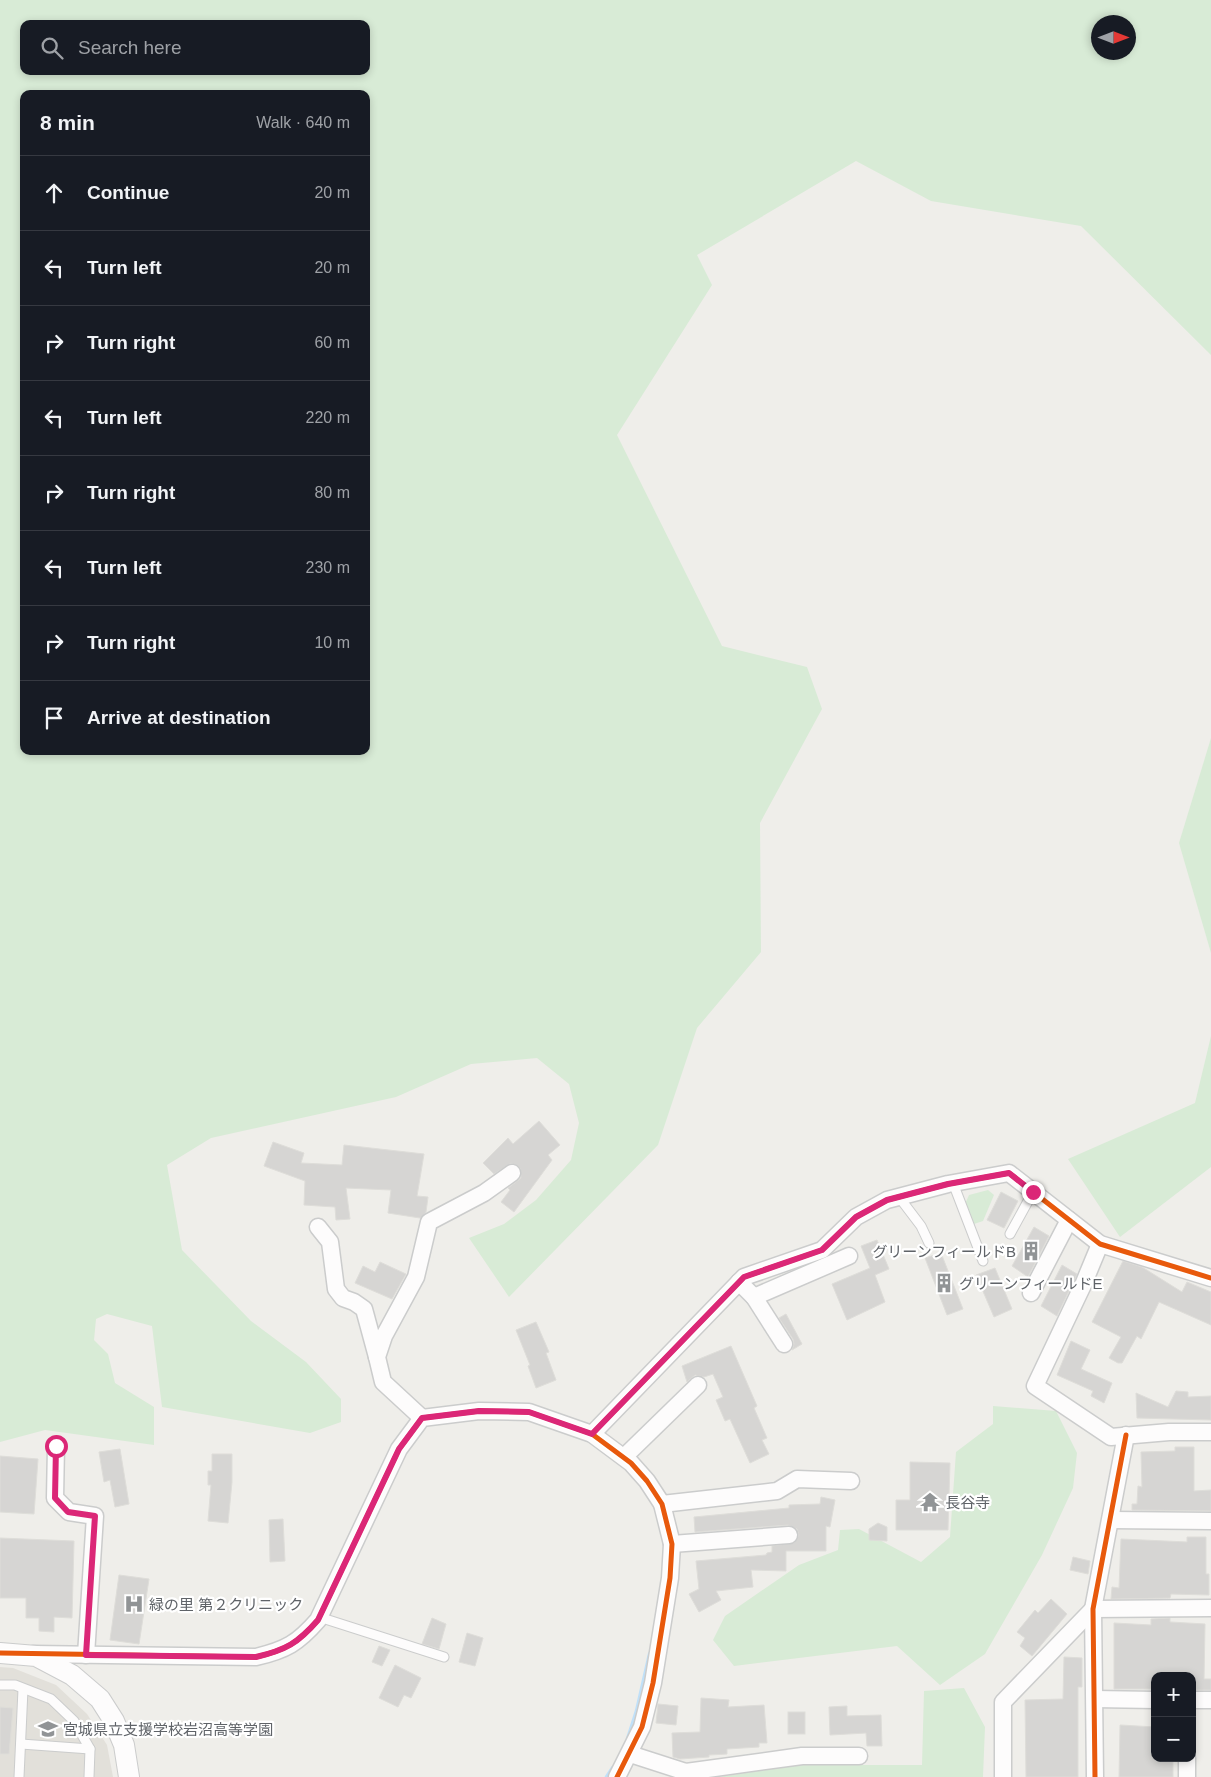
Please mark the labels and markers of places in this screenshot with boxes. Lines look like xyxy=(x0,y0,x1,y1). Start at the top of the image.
building icon: グリーンフィールドB xyxy=(1020,1240,1042,1262)
place label: グリーンフィールドB xyxy=(872,1243,1016,1260)
building icon: グリーンフィールドE xyxy=(933,1272,955,1294)
place label: グリーンフィールドE xyxy=(959,1275,1103,1292)
temple icon: 長谷寺 xyxy=(919,1491,941,1513)
place label: 長谷寺 xyxy=(945,1494,990,1511)
hospital icon: 緑の里 第２クリニック xyxy=(123,1593,145,1615)
place label: 緑の里 第２クリニック xyxy=(149,1596,303,1613)
school or university icon: 宮城県立支援学校岩沼高等学園 xyxy=(37,1718,59,1740)
place label: 宮城県立支援学校岩沼高等学園 xyxy=(63,1721,273,1738)

